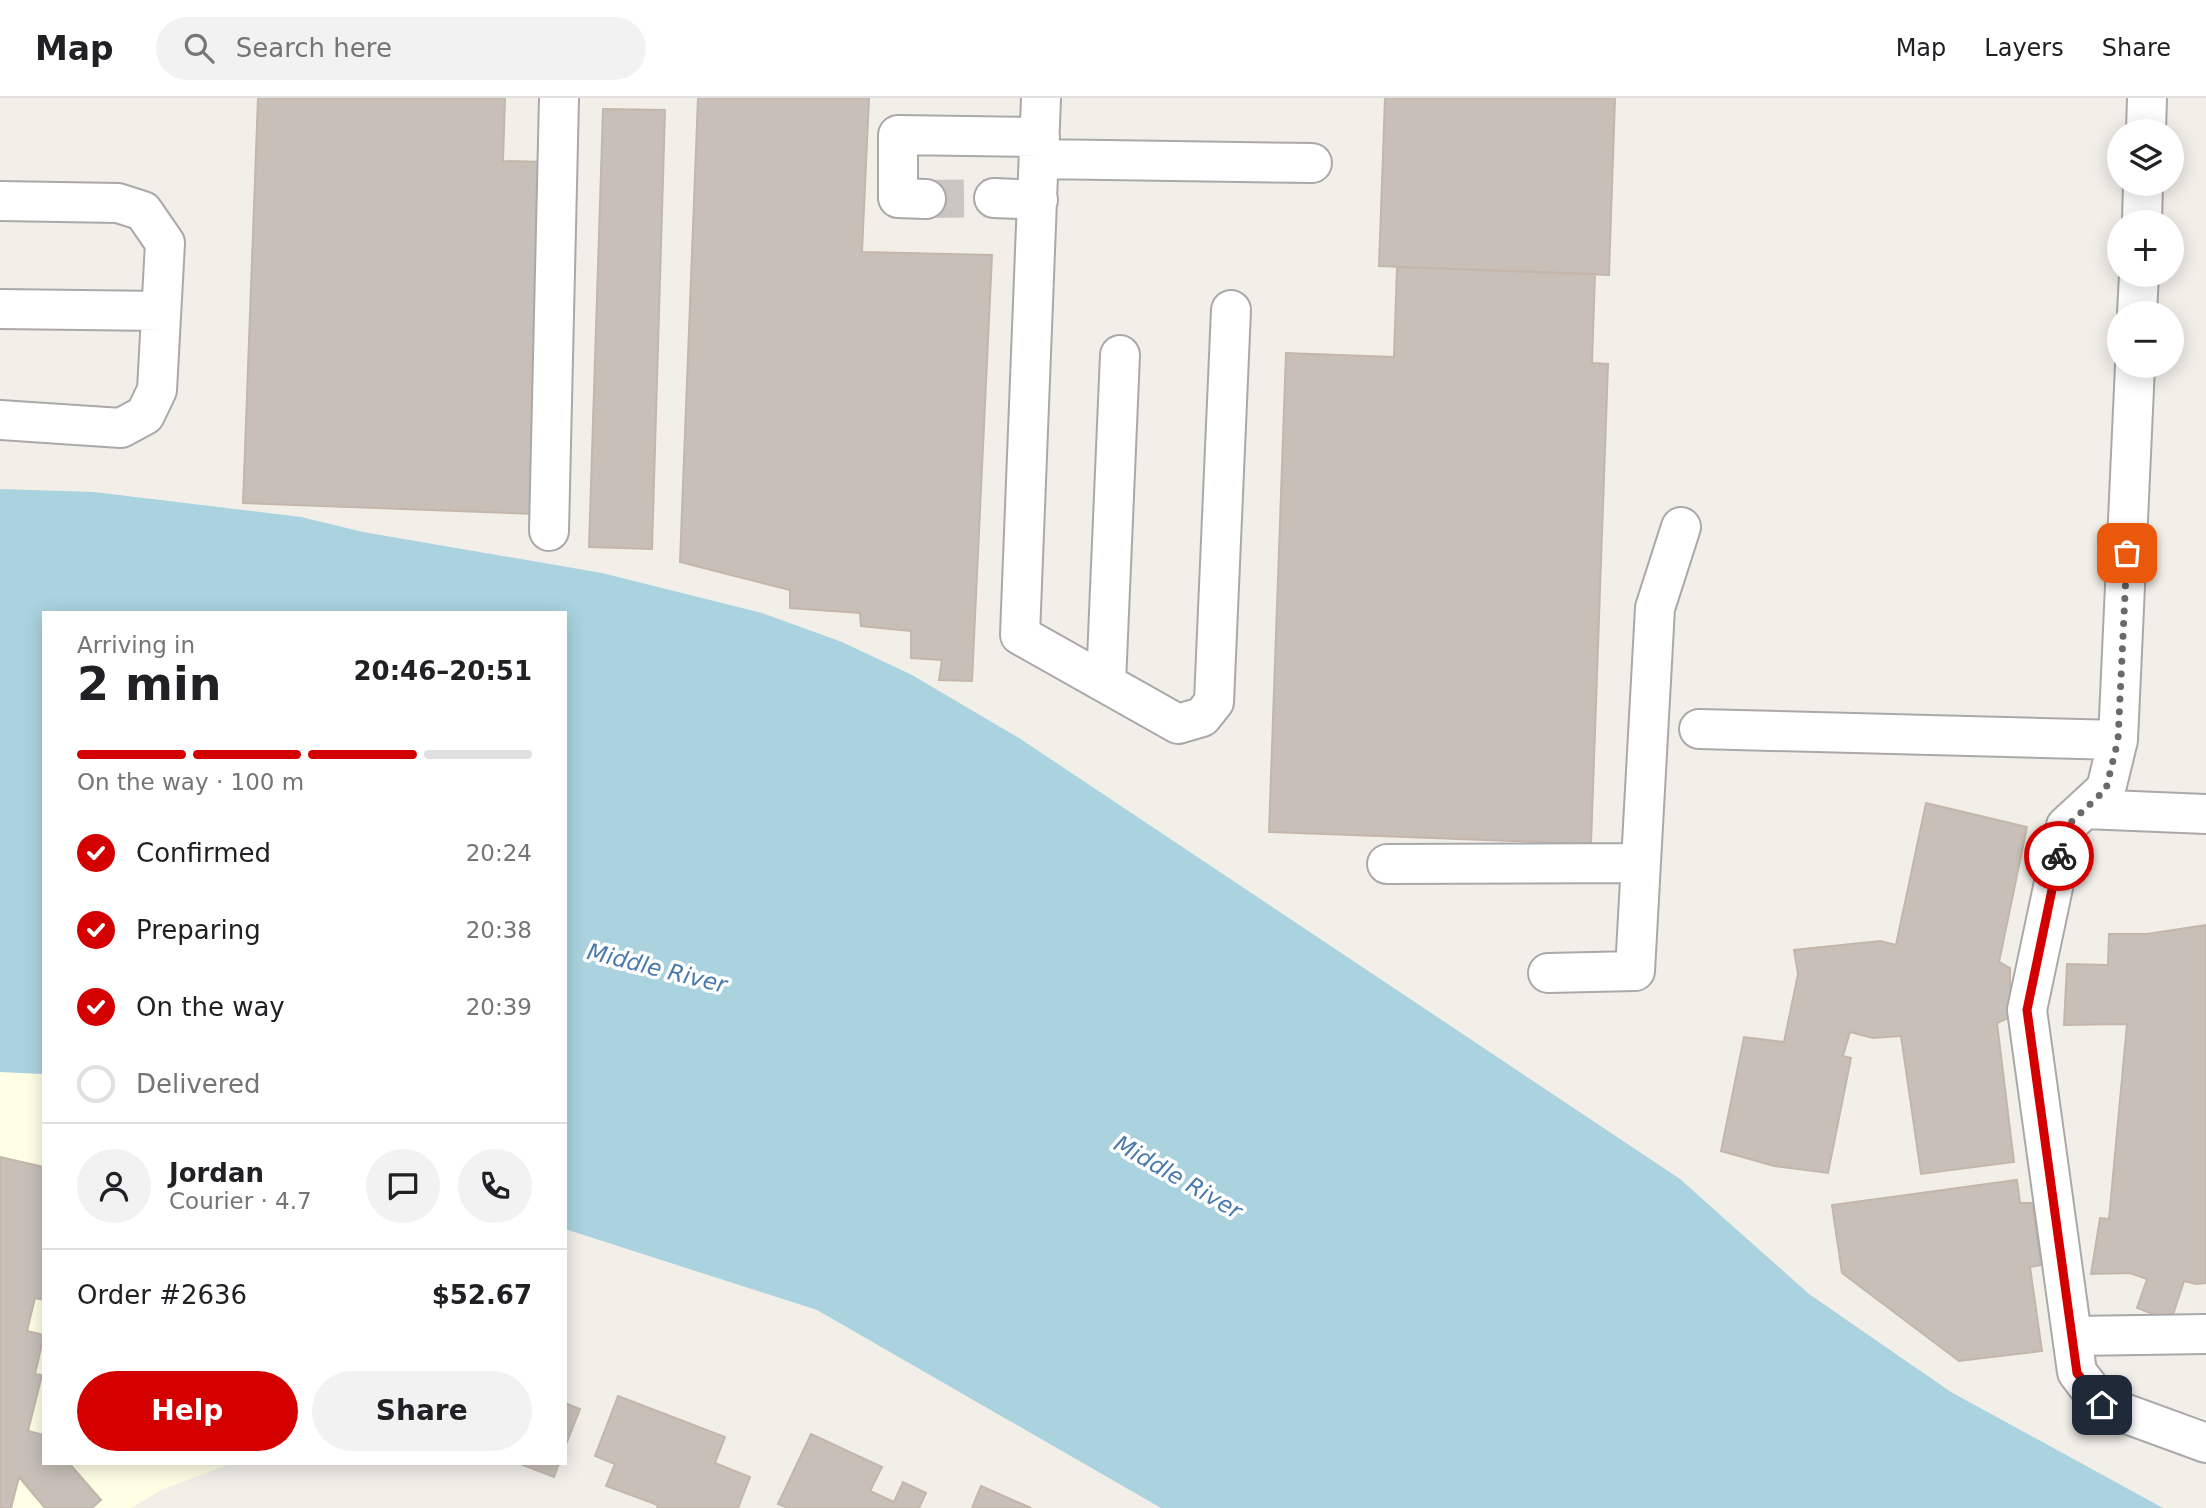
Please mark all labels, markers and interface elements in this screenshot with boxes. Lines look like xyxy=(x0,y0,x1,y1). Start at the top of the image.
search box xyxy=(156,17,646,80)
text: Map xyxy=(35,29,114,68)
icon: search xyxy=(180,29,218,67)
text: Search here xyxy=(236,33,392,63)
text: Map xyxy=(1896,34,1946,62)
text: Layers xyxy=(1984,34,2064,62)
text: Share xyxy=(2102,34,2171,62)
map controls xyxy=(2107,119,2184,378)
button: layers xyxy=(2107,119,2184,196)
button: + xyxy=(2107,210,2184,287)
button: − xyxy=(2107,301,2184,378)
pin xyxy=(2097,523,2157,583)
icon: bag xyxy=(2108,534,2146,572)
text: Arriving in xyxy=(77,632,195,658)
text: 20:46–20:51 xyxy=(353,656,532,686)
text: 2 min xyxy=(77,657,221,711)
text: On the way · 100 m xyxy=(77,769,304,795)
courier xyxy=(2024,821,2094,891)
icon: check xyxy=(77,834,115,872)
icon: bike xyxy=(2040,837,2078,875)
text: Confirmed xyxy=(136,838,271,868)
text: 20:24 xyxy=(466,840,532,866)
icon: check xyxy=(77,911,115,949)
text: Preparing xyxy=(136,915,261,945)
text: 20:38 xyxy=(466,917,532,943)
water label: Middle River xyxy=(585,938,731,998)
icon: check xyxy=(77,988,115,1026)
text: On the way xyxy=(136,992,285,1022)
text: 20:39 xyxy=(466,994,532,1020)
text: Delivered xyxy=(136,1069,260,1099)
water label: Middle River xyxy=(1110,1130,1248,1225)
button: person xyxy=(77,1149,151,1223)
button: chat xyxy=(366,1149,440,1223)
button: phone xyxy=(458,1149,532,1223)
text: Jordan xyxy=(169,1158,264,1188)
text: Courier · 4.7 xyxy=(169,1188,312,1214)
text: Order #2636 xyxy=(77,1280,247,1310)
text: $52.67 xyxy=(432,1280,532,1310)
button: Help xyxy=(77,1371,298,1451)
button: Share xyxy=(312,1371,532,1451)
pin xyxy=(2072,1375,2132,1435)
icon: home xyxy=(2083,1386,2121,1424)

